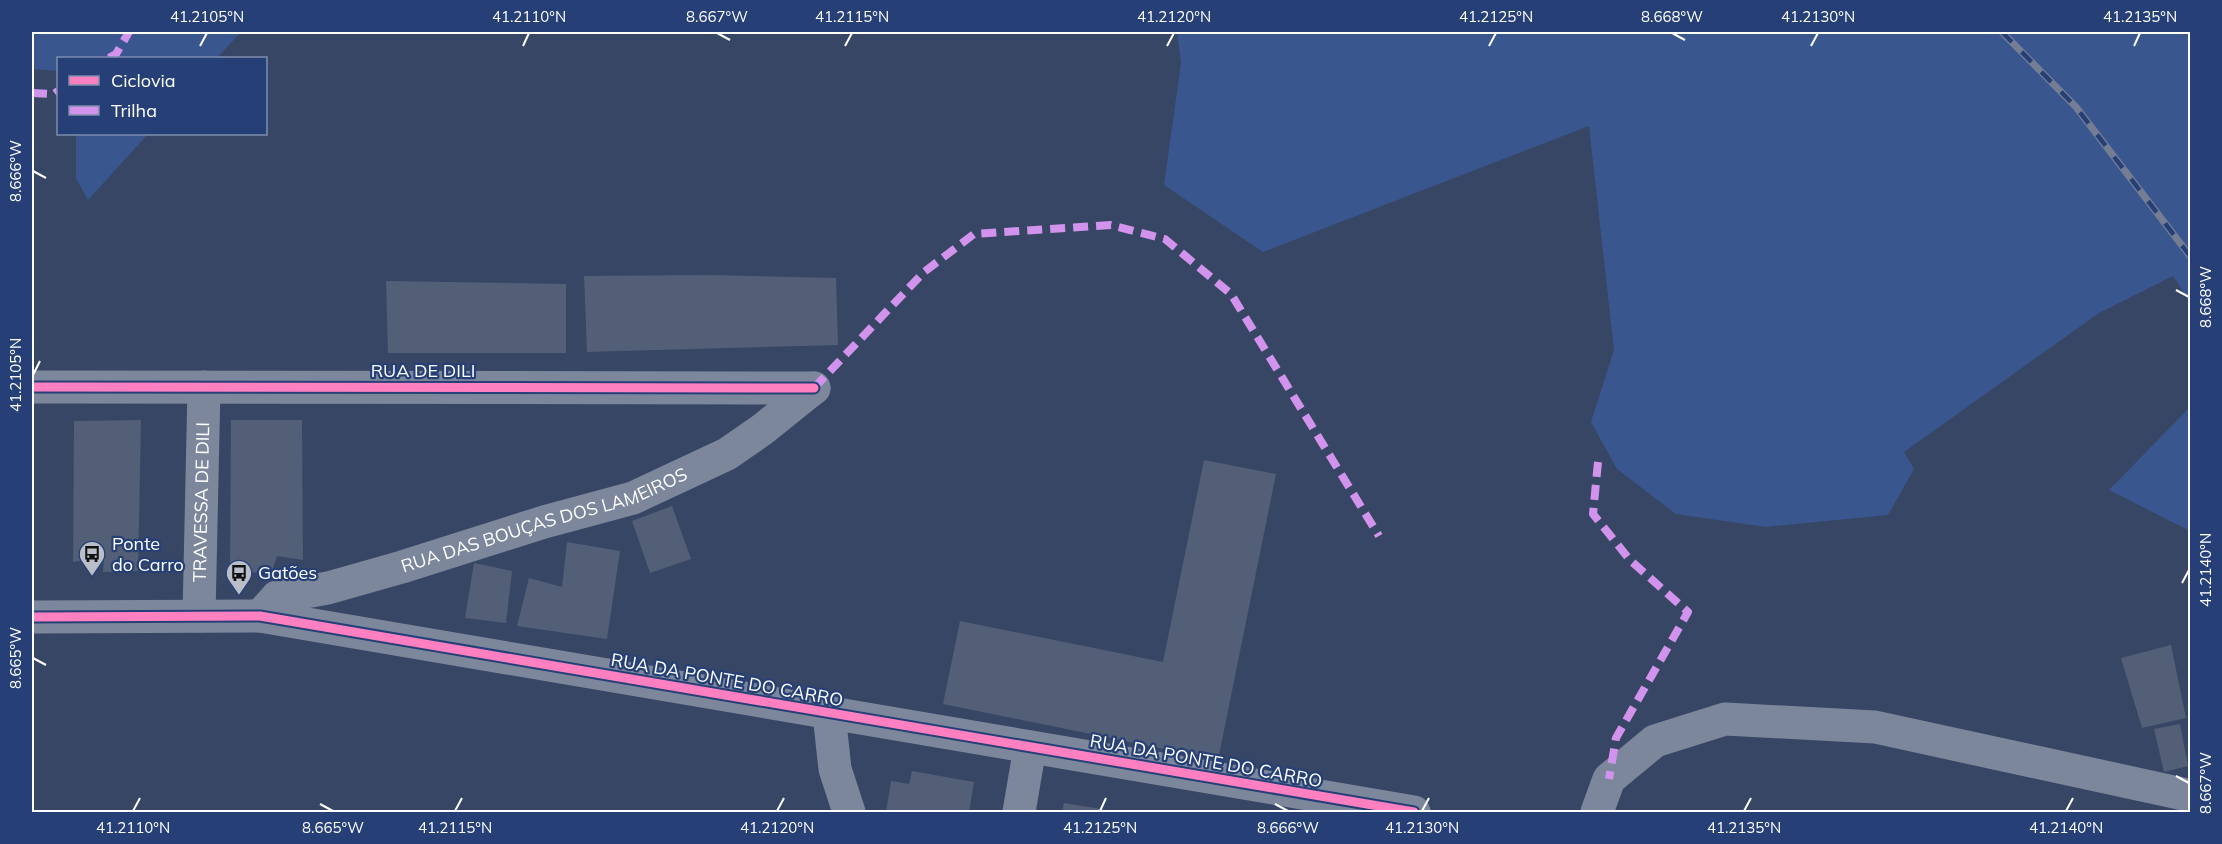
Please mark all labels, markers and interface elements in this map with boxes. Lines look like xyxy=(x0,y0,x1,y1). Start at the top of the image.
text: 41.2105°N xyxy=(170,7,244,26)
text: 41.2110°N xyxy=(492,7,566,26)
text: 8.667°W xyxy=(686,7,748,26)
text: 41.2115°N xyxy=(815,7,889,26)
text: 41.2120°N xyxy=(1137,7,1211,26)
text: 41.2125°N xyxy=(1459,7,1533,26)
text: 8.668°W xyxy=(1641,7,1703,26)
text: 41.2130°N xyxy=(1781,7,1855,26)
text: 41.2135°N xyxy=(2103,7,2177,26)
legend xyxy=(57,57,267,135)
text: Ciclovia xyxy=(111,69,176,92)
text: Trilha xyxy=(111,99,157,122)
text: 8.666°W xyxy=(6,140,25,202)
text: 8.668°W xyxy=(2196,266,2215,328)
text: 41.2105°N xyxy=(6,338,25,412)
street label: RUA DE DILI xyxy=(371,359,475,382)
street label: TRAVESSA DE DILI xyxy=(188,422,214,582)
street label: RUA DAS BOUÇAS DOS LAMEIROS xyxy=(398,462,691,578)
place label: Ponte do Carro xyxy=(112,532,184,576)
text: 41.2140°N xyxy=(2196,533,2215,607)
bus stop icon: Ponte do Carro xyxy=(77,539,107,577)
bus stop icon: Gatões xyxy=(224,558,254,596)
place label: Gatões xyxy=(258,561,317,584)
text: 8.665°W xyxy=(6,627,25,689)
street label: RUA DA PONTE DO CARRO xyxy=(609,648,845,711)
street label: RUA DA PONTE DO CARRO xyxy=(1088,729,1324,792)
text: 8.667°W xyxy=(2196,752,2215,814)
text: 41.2110°N xyxy=(96,818,170,837)
text: 8.665°W xyxy=(302,818,364,837)
text: 41.2115°N xyxy=(418,818,492,837)
text: 41.2120°N xyxy=(740,818,814,837)
text: 41.2125°N xyxy=(1063,818,1137,837)
text: 8.666°W xyxy=(1257,818,1319,837)
text: 41.2130°N xyxy=(1385,818,1459,837)
text: 41.2135°N xyxy=(1707,818,1781,837)
text: 41.2140°N xyxy=(2029,818,2103,837)

